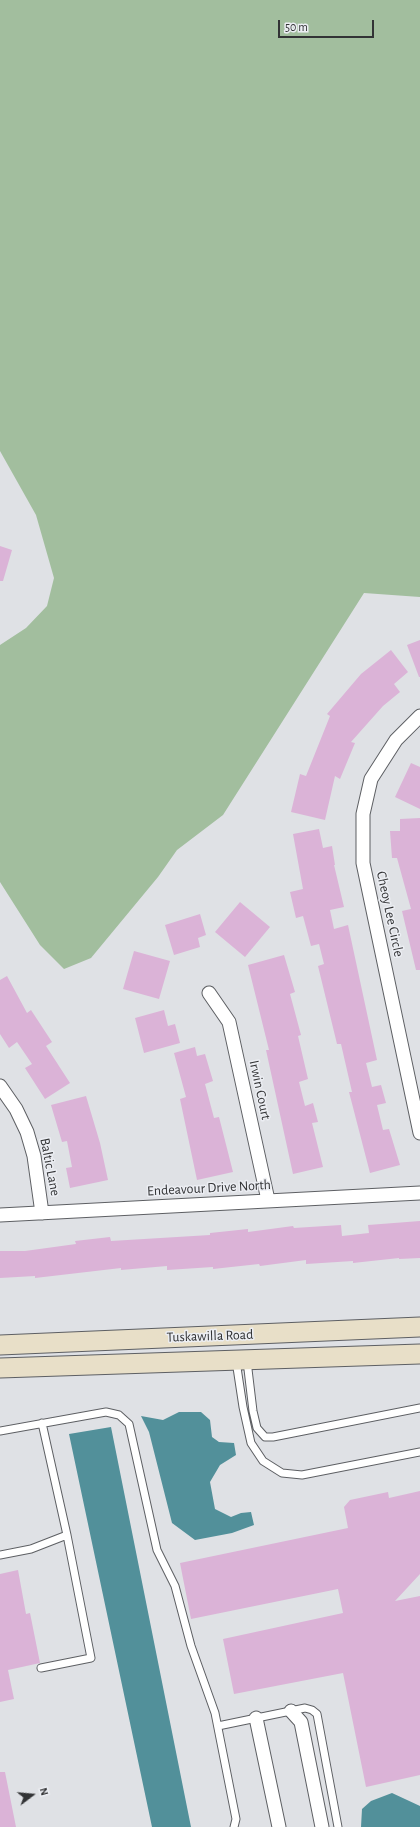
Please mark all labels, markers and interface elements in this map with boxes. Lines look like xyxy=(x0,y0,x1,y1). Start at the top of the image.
scale bar xyxy=(280,12,376,38)
text: 50 m xyxy=(285,21,308,33)
street label: Cheoy Lee Circle xyxy=(373,870,407,958)
street label: Irwin Court xyxy=(245,1059,275,1121)
street label: Baltic Lane xyxy=(36,1137,64,1197)
street label: Endeavour Drive North xyxy=(147,1176,271,1200)
street label: Tuskawilla Road xyxy=(166,1326,254,1346)
north arrow xyxy=(12,1775,52,1815)
text: N xyxy=(38,1786,50,1797)

